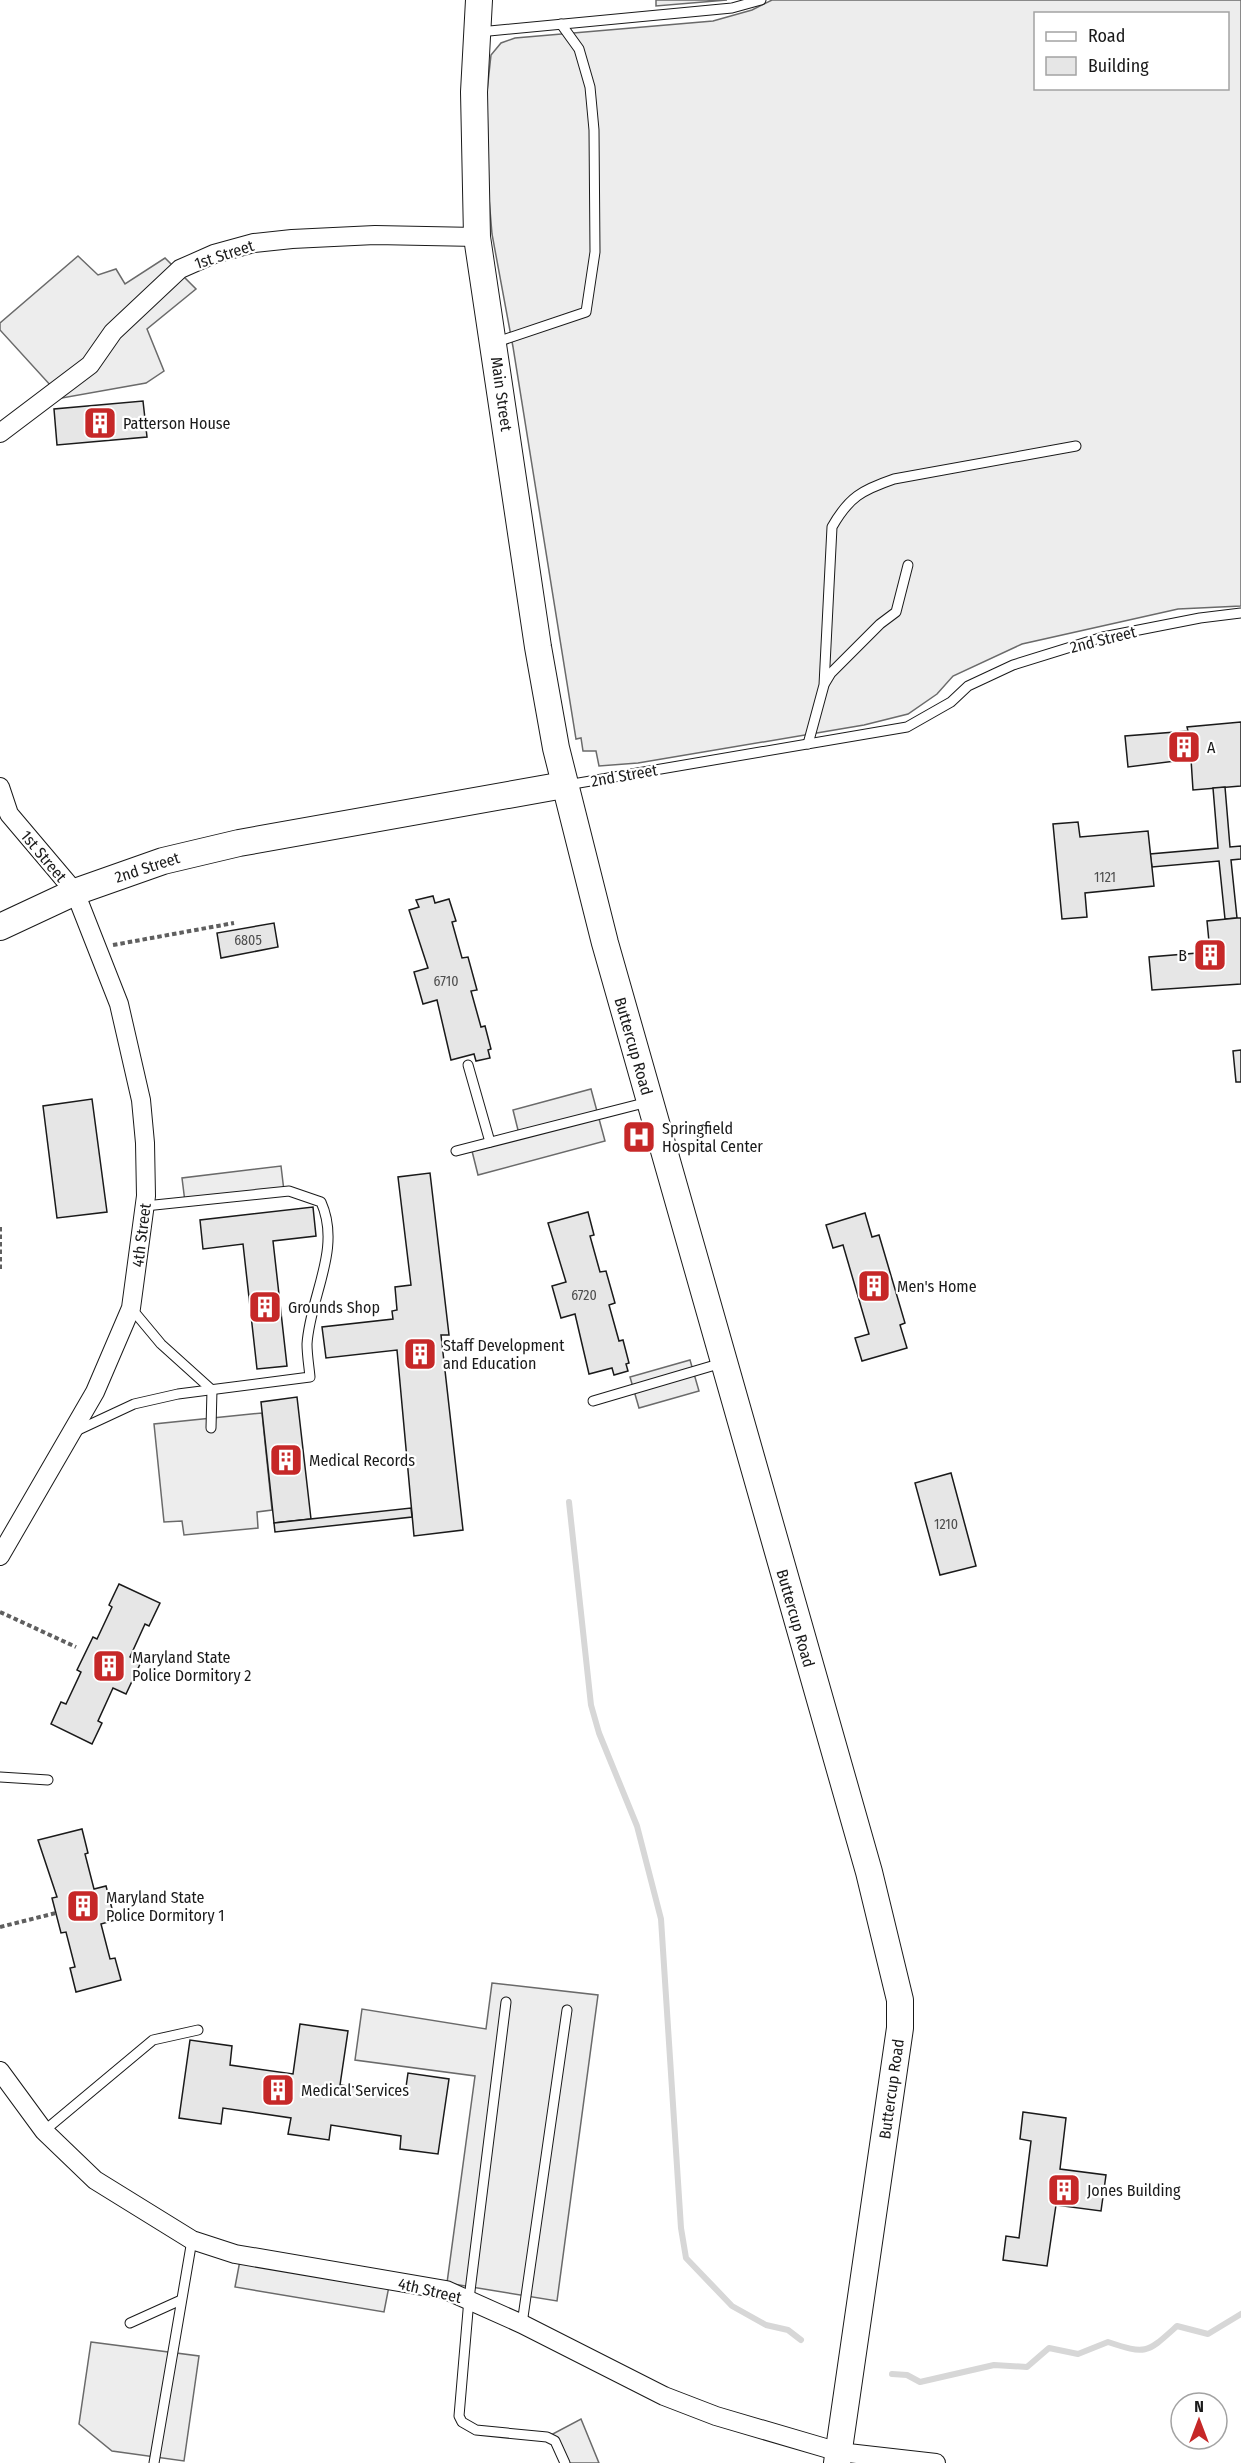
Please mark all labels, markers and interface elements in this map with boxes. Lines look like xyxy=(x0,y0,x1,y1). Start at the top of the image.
legend xyxy=(1034,12,1229,90)
text: Road xyxy=(1088,25,1125,47)
text: Building xyxy=(1088,55,1149,77)
street label: 1st Street xyxy=(192,236,257,273)
street label: Main Street xyxy=(487,356,516,433)
building icon: Patterson House xyxy=(82,405,118,441)
place label: Patterson House xyxy=(123,414,231,433)
street label: 2nd Street xyxy=(1068,622,1139,657)
building icon: A xyxy=(1166,729,1202,765)
place label: A xyxy=(1207,738,1216,757)
street label: 2nd Street xyxy=(589,760,660,791)
street label: 1st Street xyxy=(17,827,71,887)
street label: 2nd Street xyxy=(112,848,183,887)
house number: 1121 xyxy=(1094,869,1116,886)
house number: 6805 xyxy=(234,932,262,949)
building icon: B xyxy=(1192,937,1228,973)
place label: B xyxy=(1178,946,1187,965)
house number: 6710 xyxy=(434,973,458,990)
street label: Buttercup Road xyxy=(610,995,657,1097)
hospital icon: Springfield Hospital Center xyxy=(621,1119,657,1155)
place label: Springfield Hospital Center xyxy=(662,1119,763,1156)
street label: 4th Street xyxy=(128,1201,155,1268)
building icon: Men's Home xyxy=(856,1268,892,1304)
place label: Men's Home xyxy=(897,1277,977,1296)
house number: 6720 xyxy=(571,1287,597,1304)
building icon: Grounds Shop xyxy=(247,1289,283,1325)
place label: Grounds Shop xyxy=(288,1298,380,1317)
building icon: Staff Development and Education xyxy=(402,1336,438,1372)
place label: Staff Development and Education xyxy=(443,1336,565,1373)
building icon: Medical Records xyxy=(268,1442,304,1478)
place label: Medical Records xyxy=(309,1451,415,1470)
house number: 1210 xyxy=(934,1516,958,1533)
street label: Buttercup Road xyxy=(772,1567,819,1669)
building icon: Maryland State Police Dormitory 2 xyxy=(91,1648,127,1684)
place label: Maryland State Police Dormitory 2 xyxy=(132,1648,251,1685)
building icon: Maryland State Police Dormitory 1 xyxy=(65,1888,101,1924)
place label: Maryland State Police Dormitory 1 xyxy=(106,1888,225,1925)
street label: Buttercup Road xyxy=(875,2038,908,2140)
building icon: Medical Services xyxy=(260,2072,296,2108)
place label: Medical Services xyxy=(301,2081,409,2100)
building icon: Jones Building xyxy=(1046,2172,1082,2208)
place label: Jones Building xyxy=(1087,2181,1181,2200)
street label: 4th Street xyxy=(396,2274,464,2307)
north arrow xyxy=(1169,2391,1229,2451)
text: N xyxy=(1194,2397,1204,2416)

